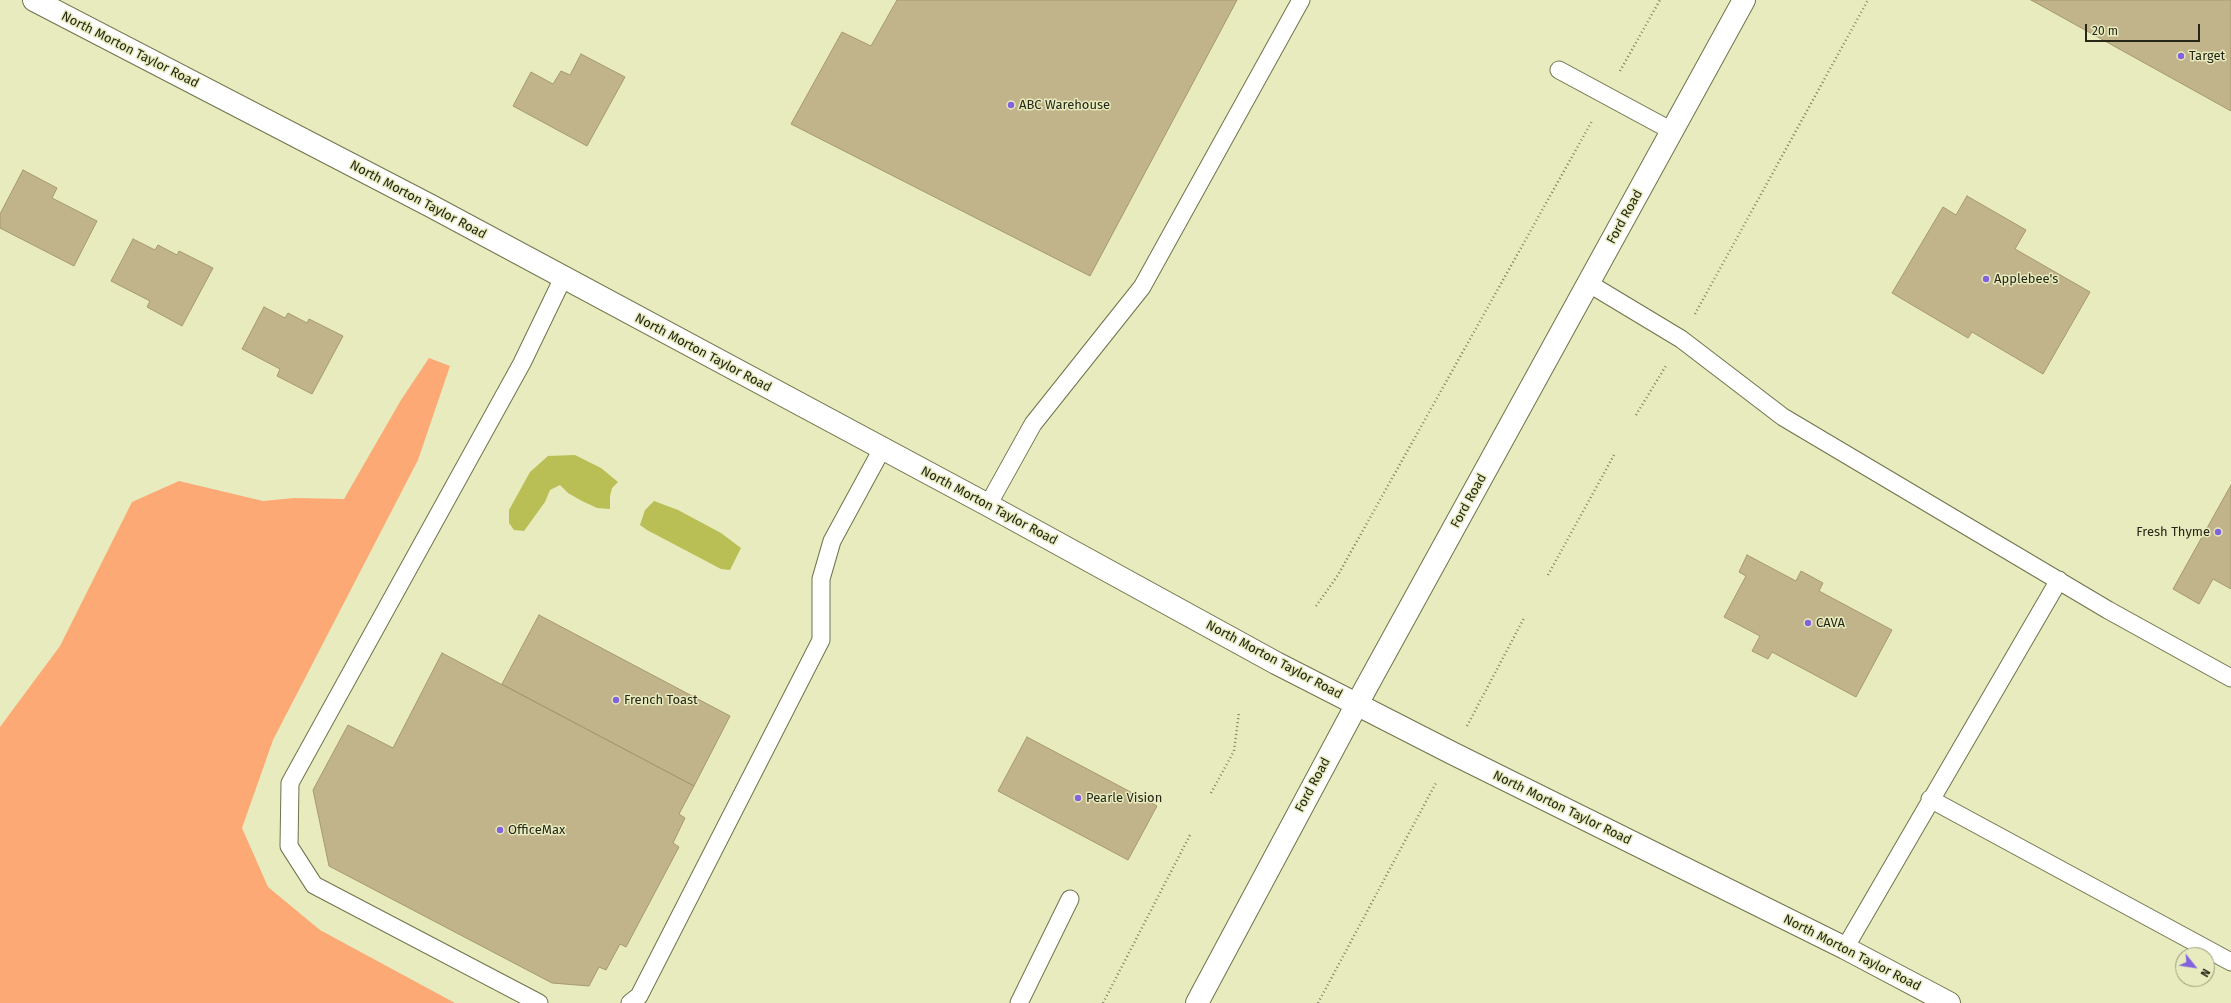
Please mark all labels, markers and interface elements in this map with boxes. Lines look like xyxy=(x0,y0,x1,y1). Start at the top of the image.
street label: North Morton Taylor Road xyxy=(59,8,201,92)
scale bar xyxy=(2087,16,2202,42)
text: 20 m xyxy=(2092,24,2118,38)
place label: Target xyxy=(2189,48,2225,64)
marker: Target xyxy=(2176,51,2186,61)
place label: ABC Warehouse xyxy=(1019,97,1110,113)
marker: ABC Warehouse xyxy=(1006,100,1016,110)
street label: North Morton Taylor Road xyxy=(347,157,489,243)
street label: Ford Road xyxy=(1604,187,1646,247)
place label: Applebee's xyxy=(1994,271,2058,287)
marker: Applebee's xyxy=(1981,274,1991,284)
street label: North Morton Taylor Road xyxy=(632,310,774,396)
street label: North Morton Taylor Road xyxy=(918,463,1060,549)
street label: Ford Road xyxy=(1448,471,1490,531)
place label: Fresh Thyme xyxy=(2136,524,2210,540)
marker: Fresh Thyme xyxy=(2213,527,2223,537)
place label: CAVA xyxy=(1816,615,1845,631)
street label: North Morton Taylor Road xyxy=(1203,617,1345,703)
marker: CAVA xyxy=(1803,618,1813,628)
place label: French Toast xyxy=(624,692,698,708)
marker: French Toast xyxy=(611,695,621,705)
street label: Ford Road xyxy=(1292,755,1334,815)
street label: North Morton Taylor Road xyxy=(1490,768,1634,848)
place label: Pearle Vision xyxy=(1086,790,1162,806)
marker: Pearle Vision xyxy=(1073,793,1083,803)
place label: OfficeMax xyxy=(508,822,565,838)
marker: OfficeMax xyxy=(495,825,505,835)
street label: North Morton Taylor Road xyxy=(1781,911,1923,995)
north arrow xyxy=(2175,947,2215,987)
text: N xyxy=(2198,966,2212,979)

